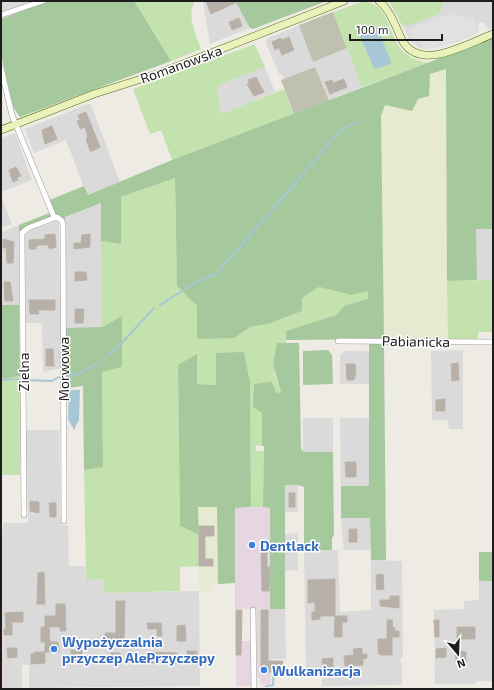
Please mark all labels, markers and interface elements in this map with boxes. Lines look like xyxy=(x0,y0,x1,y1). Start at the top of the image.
scale bar xyxy=(350,16,442,42)
text: 100 m xyxy=(356,22,388,36)
street label: Romanowska xyxy=(138,41,224,87)
street label: Pabianicka xyxy=(382,332,450,350)
street label: Morwowa xyxy=(55,337,72,401)
street label: Zielna xyxy=(15,353,32,391)
place label: Dentlack xyxy=(260,537,319,554)
marker: Dentlack xyxy=(247,540,257,550)
place label: Wypożyczalnia przyczep AlePrzyczepy xyxy=(62,633,215,666)
north arrow xyxy=(438,634,478,674)
marker: Wypożyczalnia przyczep AlePrzyczepy xyxy=(49,644,59,654)
text: N xyxy=(455,656,467,671)
place label: Wulkanizacja xyxy=(272,662,361,679)
marker: Wulkanizacja xyxy=(259,665,269,675)

